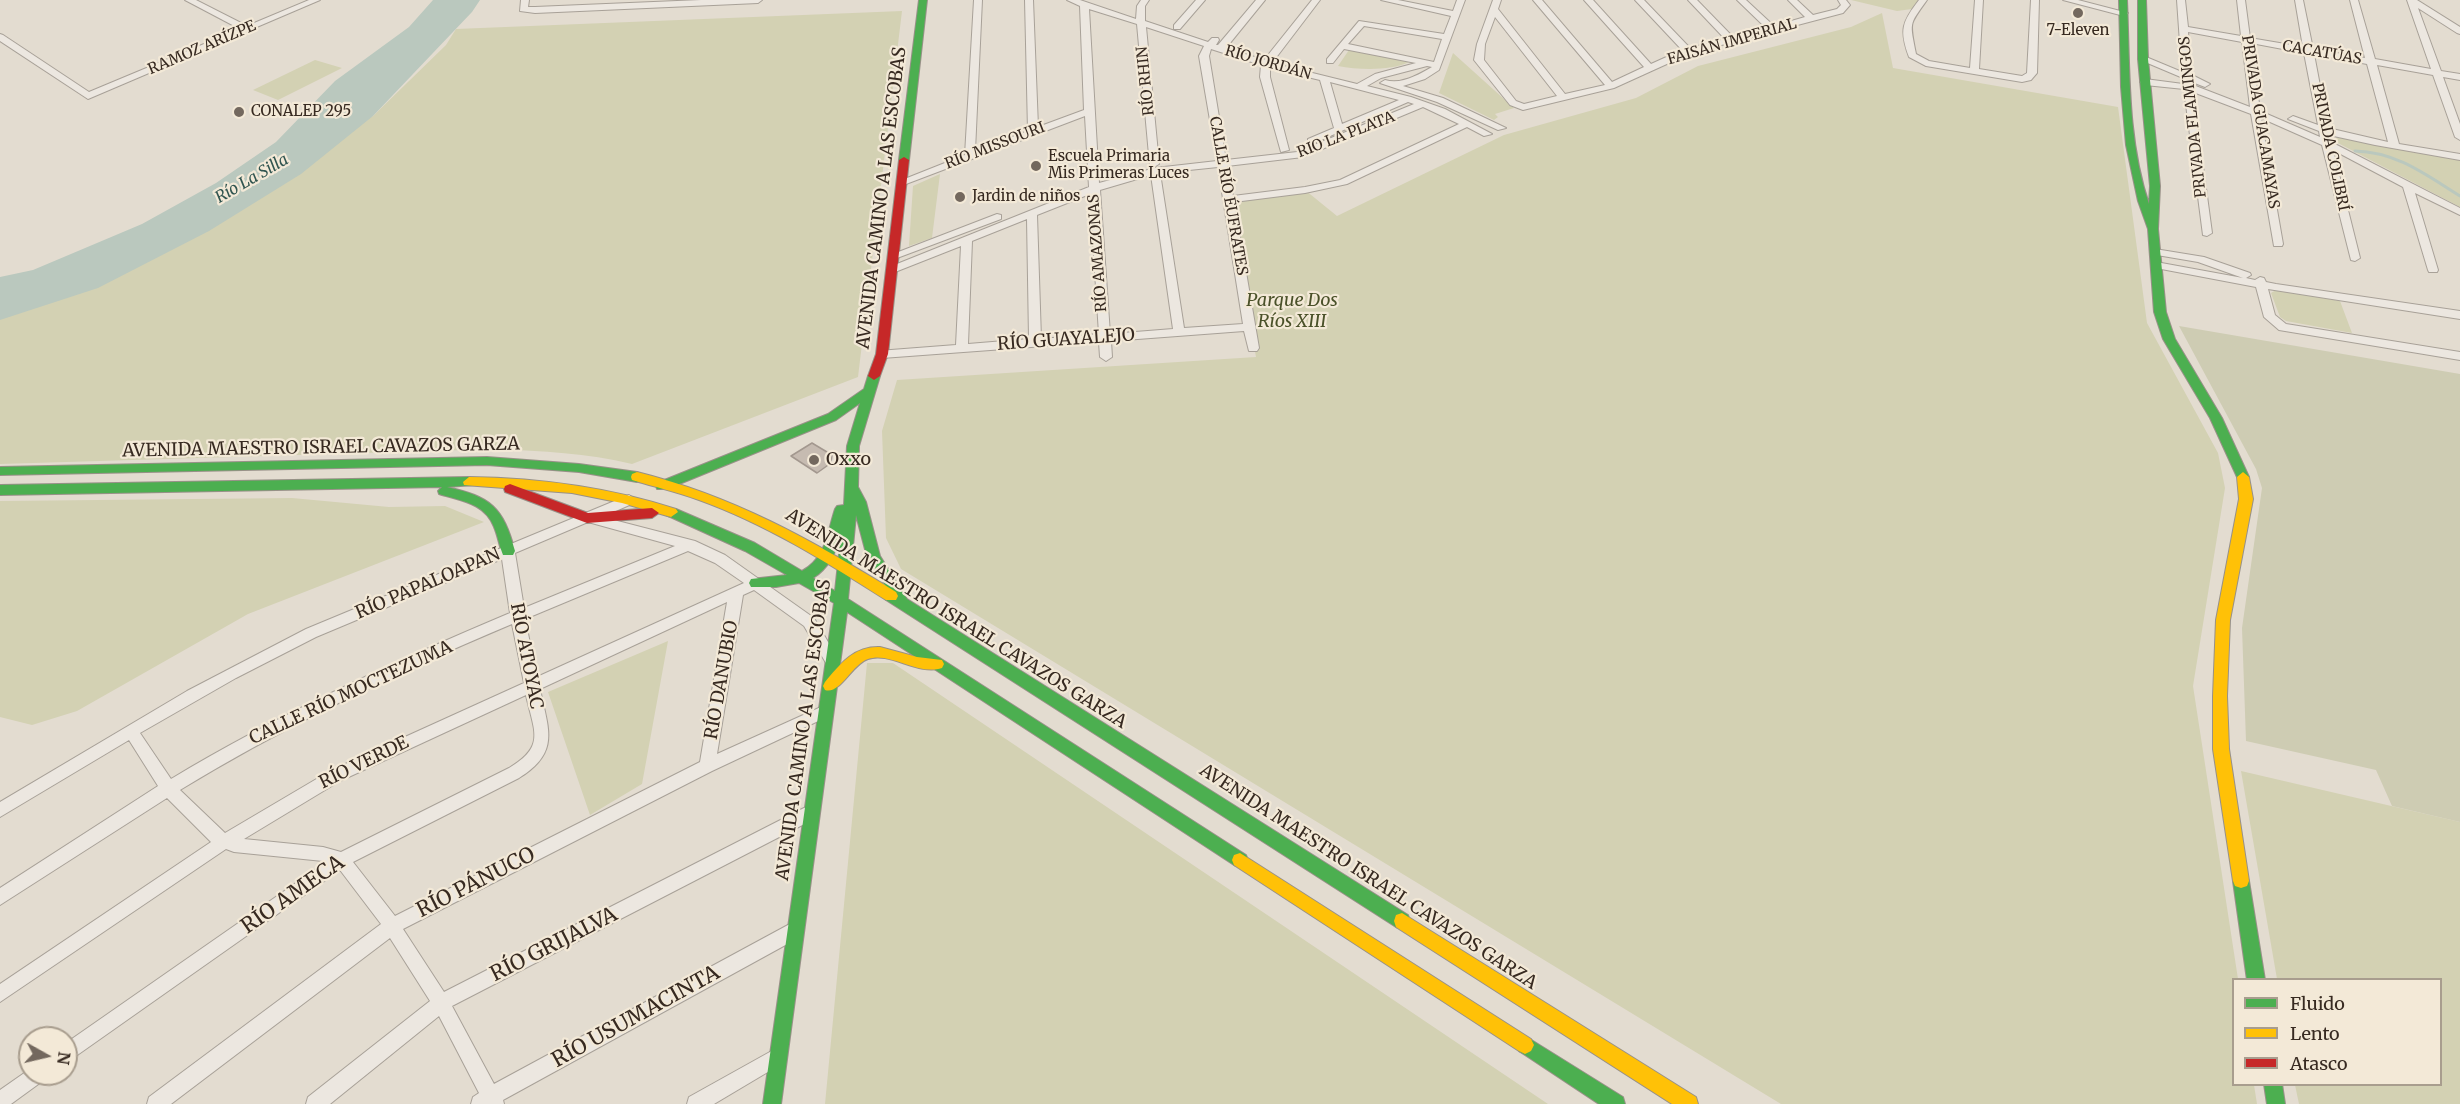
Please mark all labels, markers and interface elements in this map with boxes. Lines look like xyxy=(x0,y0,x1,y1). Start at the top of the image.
marker: 7-Eleven xyxy=(2071,6,2085,20)
street label: FAISÁN IMPERIAL xyxy=(1665,15,1799,69)
street label: RAMOZ ARÍZPE xyxy=(145,17,259,79)
place label: 7-Eleven xyxy=(2047,22,2109,40)
street label: PRIVADA GUACAMAYAS xyxy=(2237,34,2283,210)
street label: PRIVADA FLAMINGOS xyxy=(2176,35,2210,199)
street label: CACATÚAS xyxy=(2281,37,2363,69)
street label: RÍO JORDÁN xyxy=(1223,42,1313,84)
street label: RÍO RHIN xyxy=(1133,45,1159,117)
street label: AVENIDA CAMINO A LAS ESCOBAS xyxy=(853,46,911,350)
street label: PRIVADA COLIBRÍ xyxy=(2308,81,2352,213)
place label: CONALEP 295 xyxy=(251,103,351,121)
marker: CONALEP 295 xyxy=(232,105,246,119)
street label: RIO LA PLATA xyxy=(1295,108,1397,162)
street label: CALLE RÍO ÉUFRATES xyxy=(1205,115,1251,277)
street label: RÍO MISSOURI xyxy=(942,119,1048,173)
place label: Escuela Primaria Mis Primeras Luces xyxy=(1048,148,1189,183)
water label: Río La Silla xyxy=(212,150,292,208)
marker: Escuela Primaria Mis Primeras Luces xyxy=(1029,159,1043,173)
place label: Jardin de niños xyxy=(972,188,1080,206)
marker: Jardin de niños xyxy=(953,190,967,204)
street label: RÍO AMAZONAS xyxy=(1085,193,1111,313)
park label: Parque Dos Ríos XIII xyxy=(1246,290,1338,332)
street label: RÍO GUAYALEJO xyxy=(996,324,1136,356)
street label: AVENIDA MAESTRO ISRAEL CAVAZOS GARZA xyxy=(122,434,520,462)
place label: Oxxo xyxy=(826,449,871,471)
marker: Oxxo xyxy=(807,453,821,467)
street label: AVENIDA MAESTRO ISRAEL CAVAZOS GARZA xyxy=(782,504,1130,734)
street label: RÍO PAPALOAPAN xyxy=(352,544,504,624)
street label: AVENIDA CAMINO A LAS ESCOBAS xyxy=(772,578,836,882)
street label: RÍO ATOYAC xyxy=(505,601,547,711)
street label: RÍO DANUBIO xyxy=(701,619,743,741)
street label: CALLE RÍO MOCTEZUMA xyxy=(246,636,456,750)
street label: RÍO VERDE xyxy=(316,732,412,794)
street label: AVENIDA MAESTRO ISRAEL CAVAZOS GARZA xyxy=(1195,760,1541,994)
street label: RÍO PÁNUCO xyxy=(413,842,539,924)
street label: RÍO AMECA xyxy=(237,850,349,940)
street label: RÍO GRIJALVA xyxy=(486,902,622,988)
street label: RÍO USUMACINTA xyxy=(548,960,724,1074)
legend xyxy=(2232,978,2442,1086)
text: Fluido xyxy=(2290,992,2345,1015)
text: Lento xyxy=(2290,1022,2340,1045)
north arrow xyxy=(18,1026,78,1086)
text: N xyxy=(53,1051,75,1066)
text: Atasco xyxy=(2290,1052,2348,1075)

